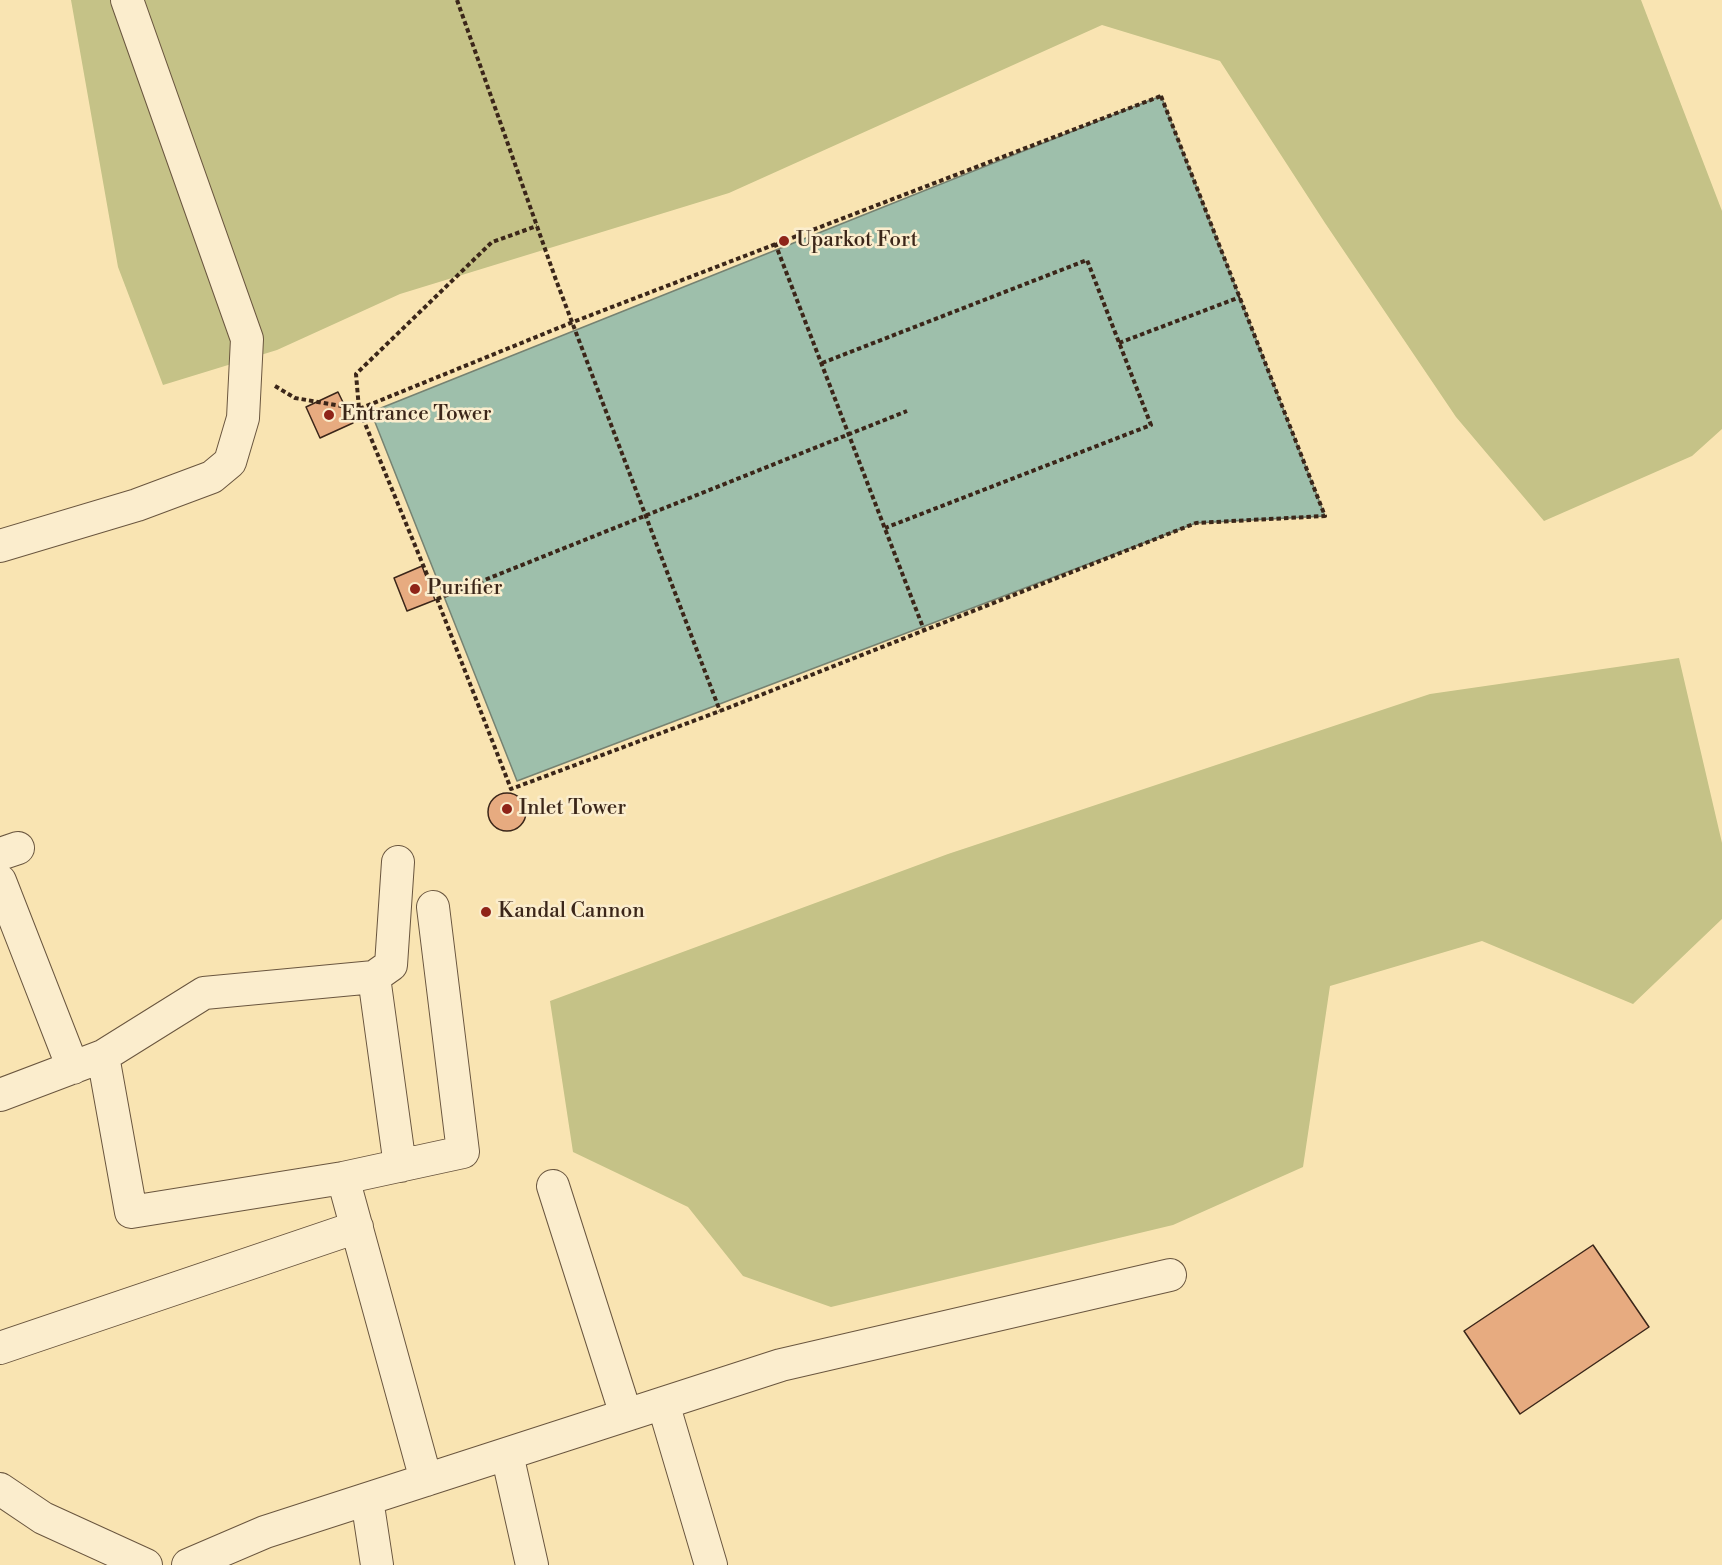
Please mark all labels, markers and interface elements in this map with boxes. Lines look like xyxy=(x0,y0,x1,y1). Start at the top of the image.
place label: Uparkot Fort xyxy=(796,228,918,254)
marker: Uparkot Fort xyxy=(777,234,791,248)
place label: Entrance Tower xyxy=(341,402,491,428)
marker: Entrance Tower xyxy=(322,408,336,422)
place label: Purifier xyxy=(427,576,502,602)
marker: Purifier xyxy=(408,582,422,596)
place label: Inlet Tower xyxy=(519,796,626,822)
marker: Inlet Tower xyxy=(500,802,514,816)
place label: Kandal Cannon xyxy=(498,899,645,925)
marker: Kandal Cannon xyxy=(479,905,493,919)

